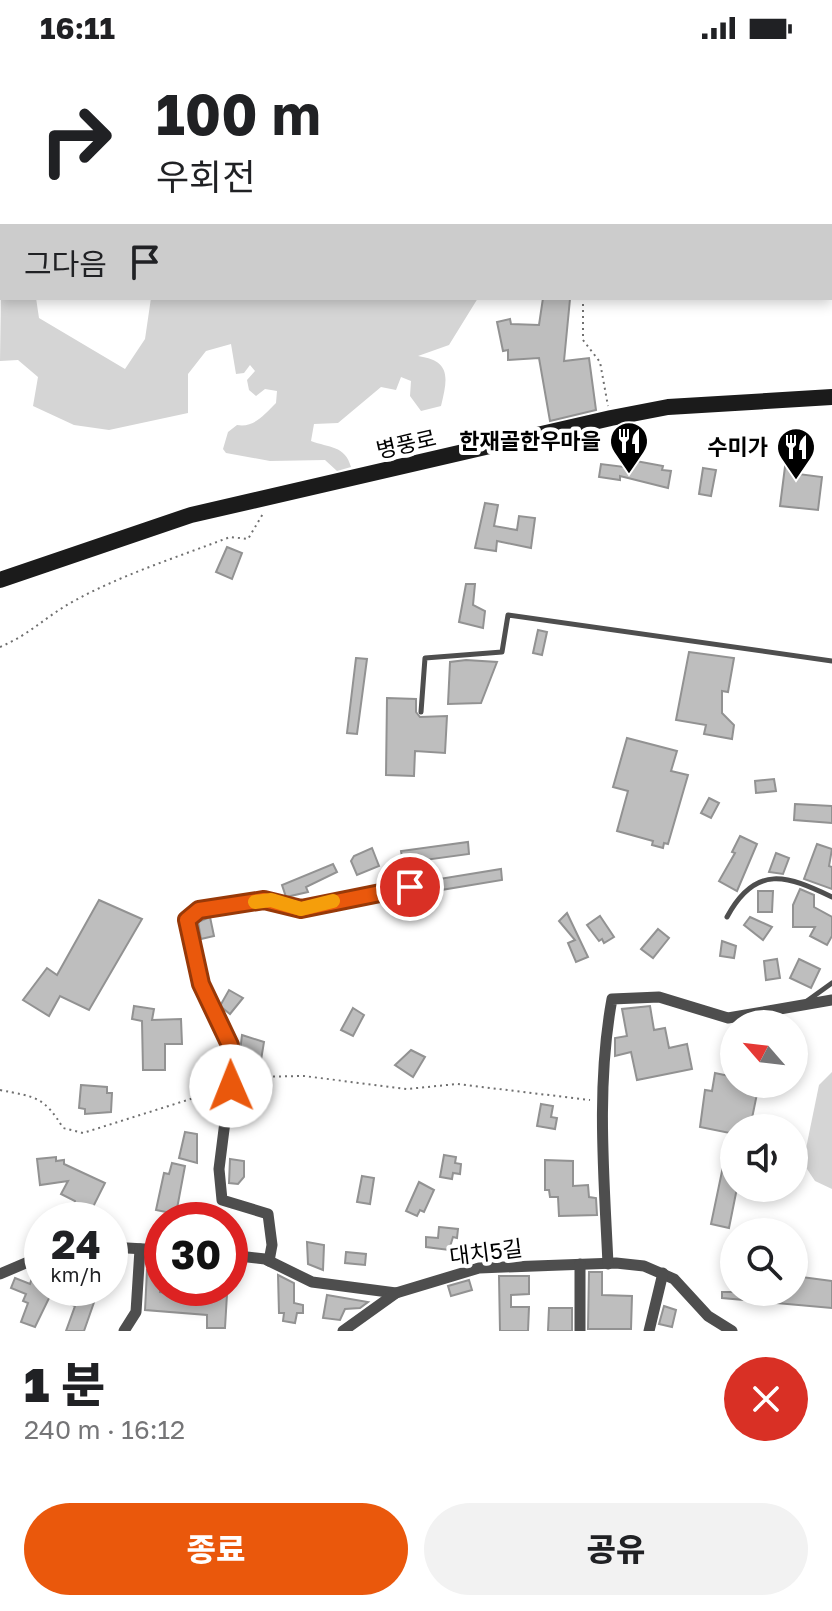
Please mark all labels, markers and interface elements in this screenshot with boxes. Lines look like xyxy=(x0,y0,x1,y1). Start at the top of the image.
text: 16:11 xyxy=(40,10,115,46)
text: 100 m xyxy=(156,80,321,147)
icon: right xyxy=(24,88,128,192)
text: 우회전 xyxy=(156,155,255,198)
icon: arrive xyxy=(123,240,167,284)
text: 그다음 xyxy=(24,246,107,282)
restaurant icon: 한재골한우마을 xyxy=(608,420,650,475)
street label: 병풍로 xyxy=(373,424,439,463)
restaurant icon: 수미가 xyxy=(775,426,817,481)
place label: 한재골한우마을 xyxy=(459,427,601,454)
place label: 수미가 xyxy=(707,433,768,460)
pin xyxy=(376,853,444,921)
icon: arrive xyxy=(388,865,432,909)
north arrow xyxy=(720,1010,808,1098)
map controls xyxy=(720,1010,808,1306)
position arrow xyxy=(189,1044,273,1128)
button: sound xyxy=(720,1114,808,1202)
speed limit sign: 30 xyxy=(144,1202,248,1306)
button: search xyxy=(720,1218,808,1306)
text: 24 xyxy=(51,1220,101,1268)
street label: 대치5길 xyxy=(448,1234,524,1269)
text: km/h xyxy=(51,1262,101,1286)
text: 1 분 xyxy=(24,1355,106,1413)
button: close xyxy=(724,1357,808,1441)
text: 240 m · 16:12 xyxy=(24,1414,185,1445)
button: 종료 xyxy=(24,1503,408,1595)
button: 공유 xyxy=(424,1503,808,1595)

